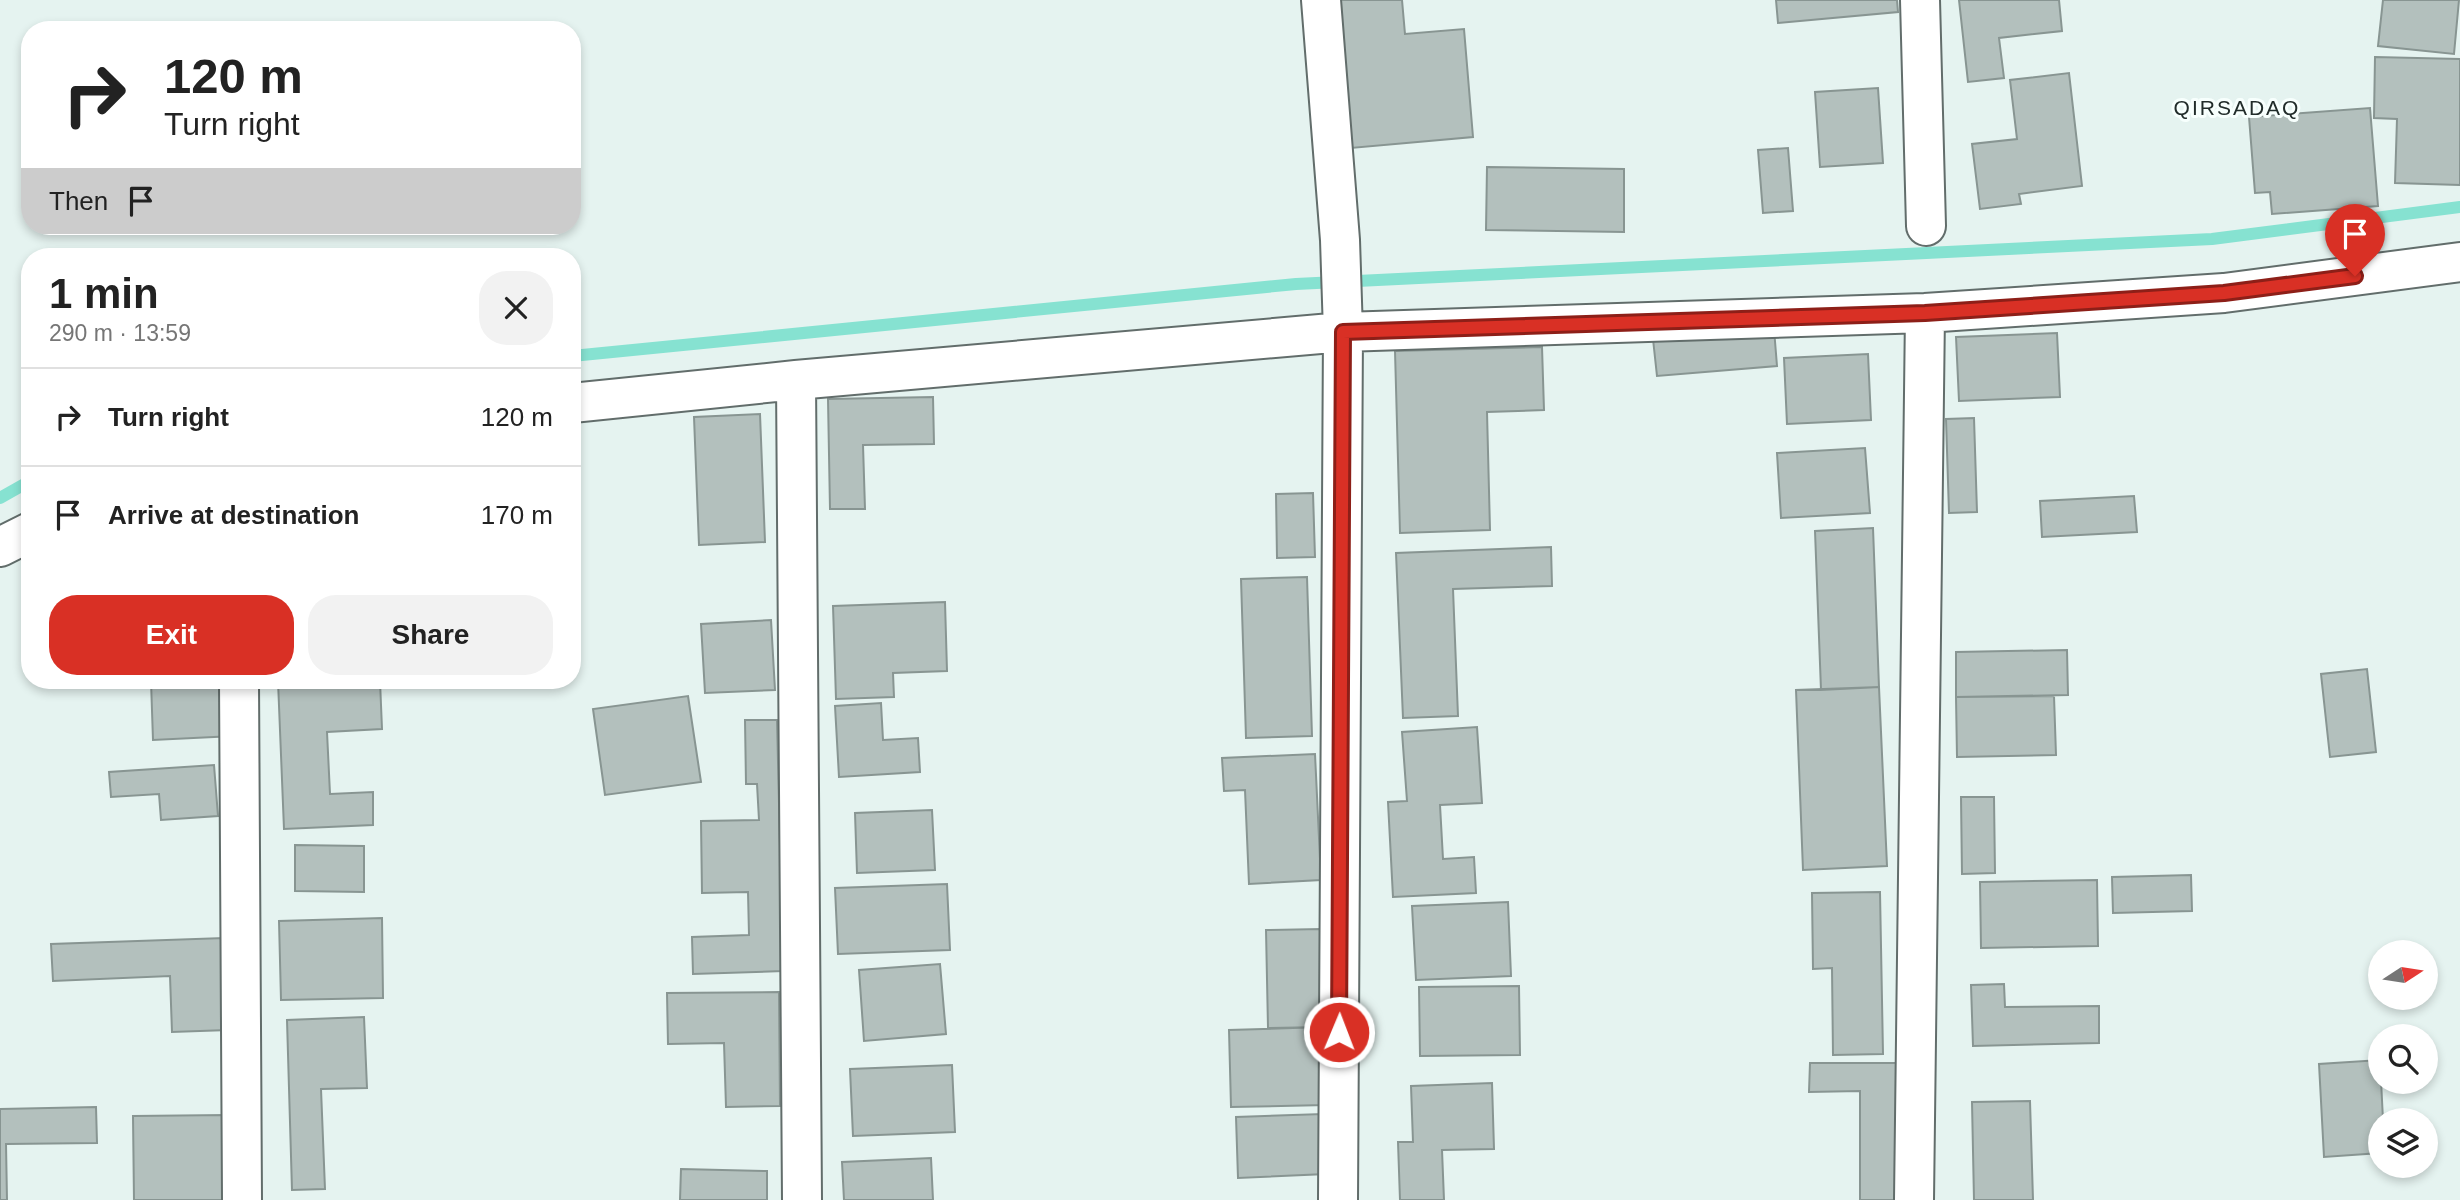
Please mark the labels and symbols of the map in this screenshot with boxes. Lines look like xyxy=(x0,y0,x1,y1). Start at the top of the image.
district label: QIRSADAQ xyxy=(2174,96,2300,119)
pin xyxy=(2325,204,2385,276)
north arrow xyxy=(2368,940,2438,1010)
position arrow xyxy=(1302,995,1376,1069)

